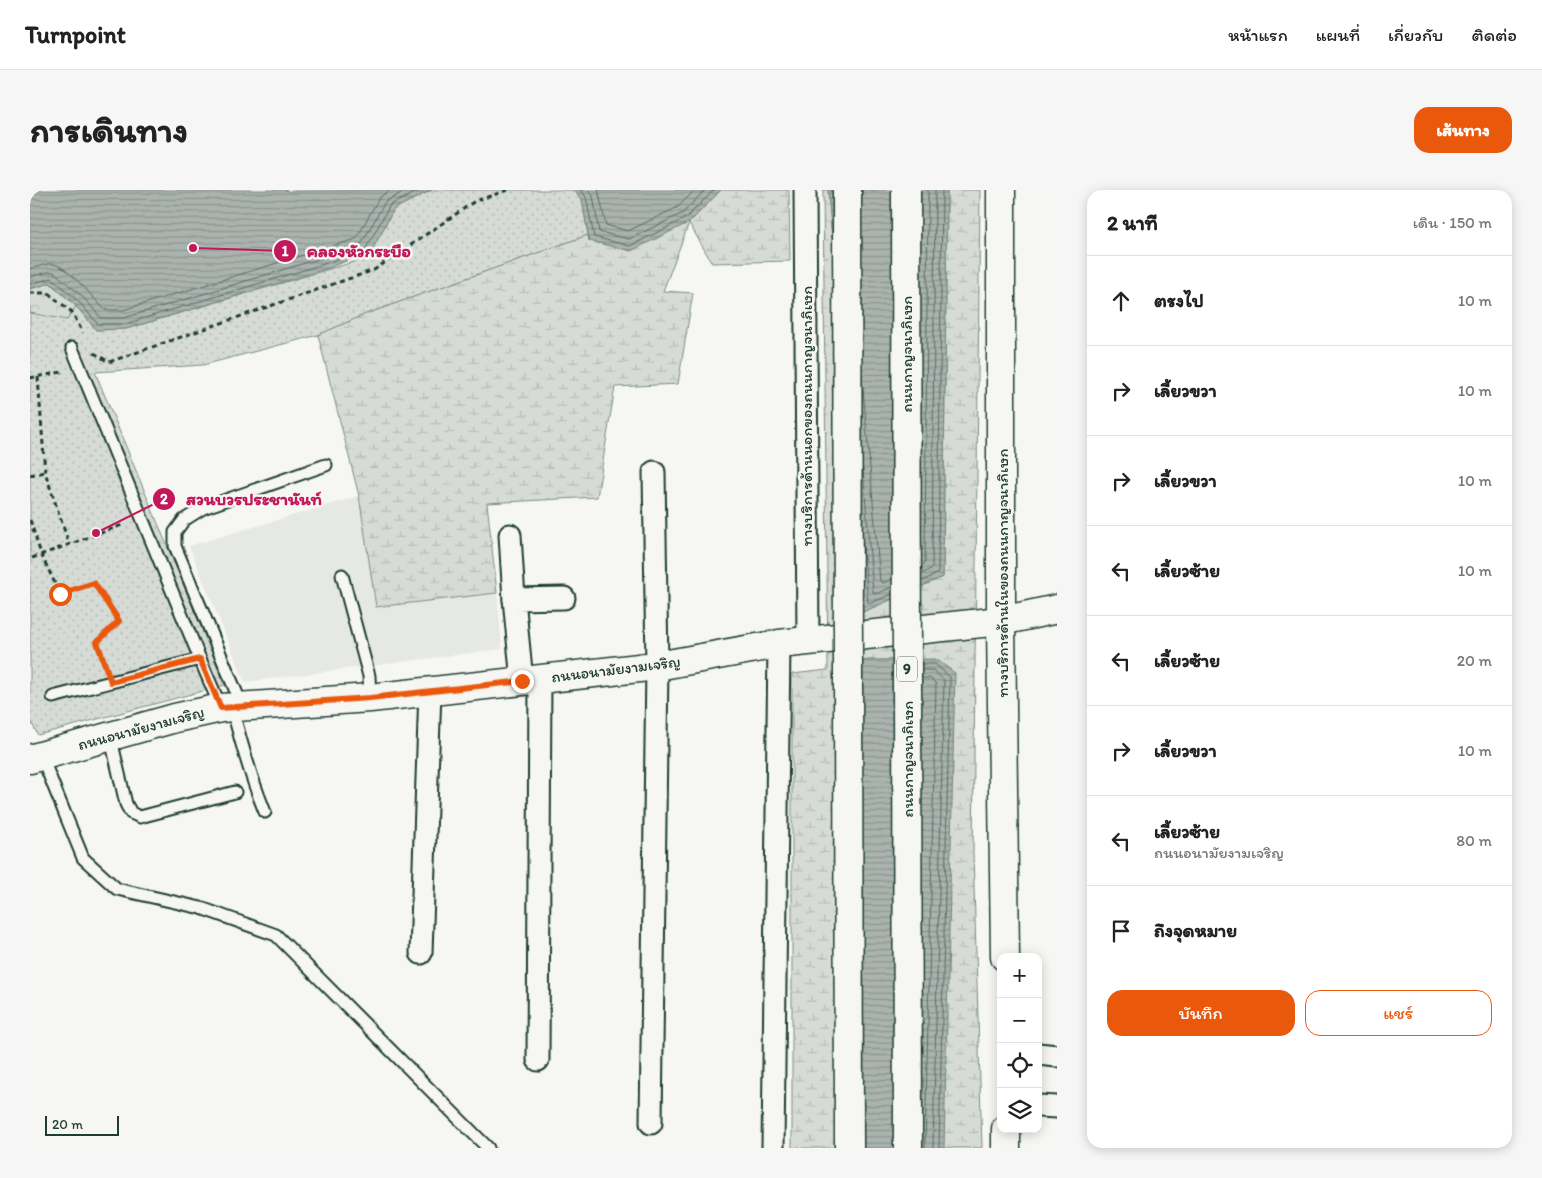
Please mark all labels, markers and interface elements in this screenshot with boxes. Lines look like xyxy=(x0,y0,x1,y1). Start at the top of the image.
text: Turnpoint xyxy=(25,20,126,49)
text: หน้าแรก xyxy=(1228,24,1288,46)
text: แผนที่ xyxy=(1316,24,1360,46)
text: เกี่ยวกับ xyxy=(1388,24,1443,46)
text: ติดต่อ xyxy=(1471,24,1517,46)
button: เส้นทาง xyxy=(1414,107,1512,153)
text: การเดินทาง xyxy=(30,109,188,151)
text: 2 นาที xyxy=(1107,210,1158,235)
text: เดิน · 150 m xyxy=(1413,213,1492,232)
callout: คลองหัวกระบือ xyxy=(272,234,421,267)
text: คลองหัวกระบือ xyxy=(307,240,411,262)
text: 1 xyxy=(282,242,289,260)
street label: ทางบริการด้านนอกของถนนกาญจนาภิเษก xyxy=(797,286,816,546)
icon: ahead xyxy=(1107,287,1135,315)
text: ตรงไป xyxy=(1154,289,1204,312)
text: 10 m xyxy=(1458,291,1492,310)
street label: ถนนกาญจนาภิเษก xyxy=(897,296,916,412)
icon: right xyxy=(1107,377,1135,405)
text: เลี้ยวขวา xyxy=(1154,379,1217,402)
text: 10 m xyxy=(1458,381,1492,400)
street label: ทางบริการด้านในของถนนกาญจนาภิเษก xyxy=(993,448,1012,698)
icon: right xyxy=(1107,467,1135,495)
text: เลี้ยวขวา xyxy=(1154,469,1217,492)
text: 10 m xyxy=(1458,471,1492,490)
callout: สวนบวรประชานันท์ xyxy=(151,483,332,516)
text: สวนบวรประชานันท์ xyxy=(186,488,322,510)
text: 2 xyxy=(160,490,168,508)
icon: left xyxy=(1107,557,1135,585)
text: เลี้ยวซ้าย xyxy=(1154,559,1220,582)
text: 10 m xyxy=(1458,561,1492,580)
route start xyxy=(49,583,72,606)
icon: left xyxy=(1107,647,1135,675)
text: เลี้ยวซ้าย xyxy=(1154,649,1220,672)
text: 20 m xyxy=(1457,651,1492,670)
street label: ถนนอนามัยงามเจริญ xyxy=(550,652,682,686)
road number: 9 xyxy=(897,656,917,682)
route end xyxy=(511,670,534,693)
street label: ถนนกาญจนาภิเษก xyxy=(898,701,917,817)
street label: ถนนอนามัยงามเจริญ xyxy=(76,702,206,754)
icon: right xyxy=(1107,737,1135,765)
text: เลี้ยวขวา xyxy=(1154,739,1217,762)
text: 10 m xyxy=(1458,741,1492,760)
text: เลี้ยวซ้าย xyxy=(1154,820,1220,843)
icon: left xyxy=(1107,827,1135,855)
text: 80 m xyxy=(1456,831,1492,850)
text: ถนนอนามัยงามเจริญ xyxy=(1154,843,1284,862)
icon: arrive xyxy=(1107,917,1135,945)
text: ถึงจุดหมาย xyxy=(1154,919,1237,942)
map controls xyxy=(997,953,1042,1133)
button: + xyxy=(997,953,1042,998)
button: บันทึก xyxy=(1107,990,1295,1036)
button: แชร์ xyxy=(1305,990,1492,1036)
button: − xyxy=(997,998,1042,1043)
button: locate xyxy=(997,1043,1042,1088)
button: layers xyxy=(997,1088,1042,1133)
scale bar xyxy=(45,1113,119,1136)
text: 20 m xyxy=(52,1116,83,1133)

